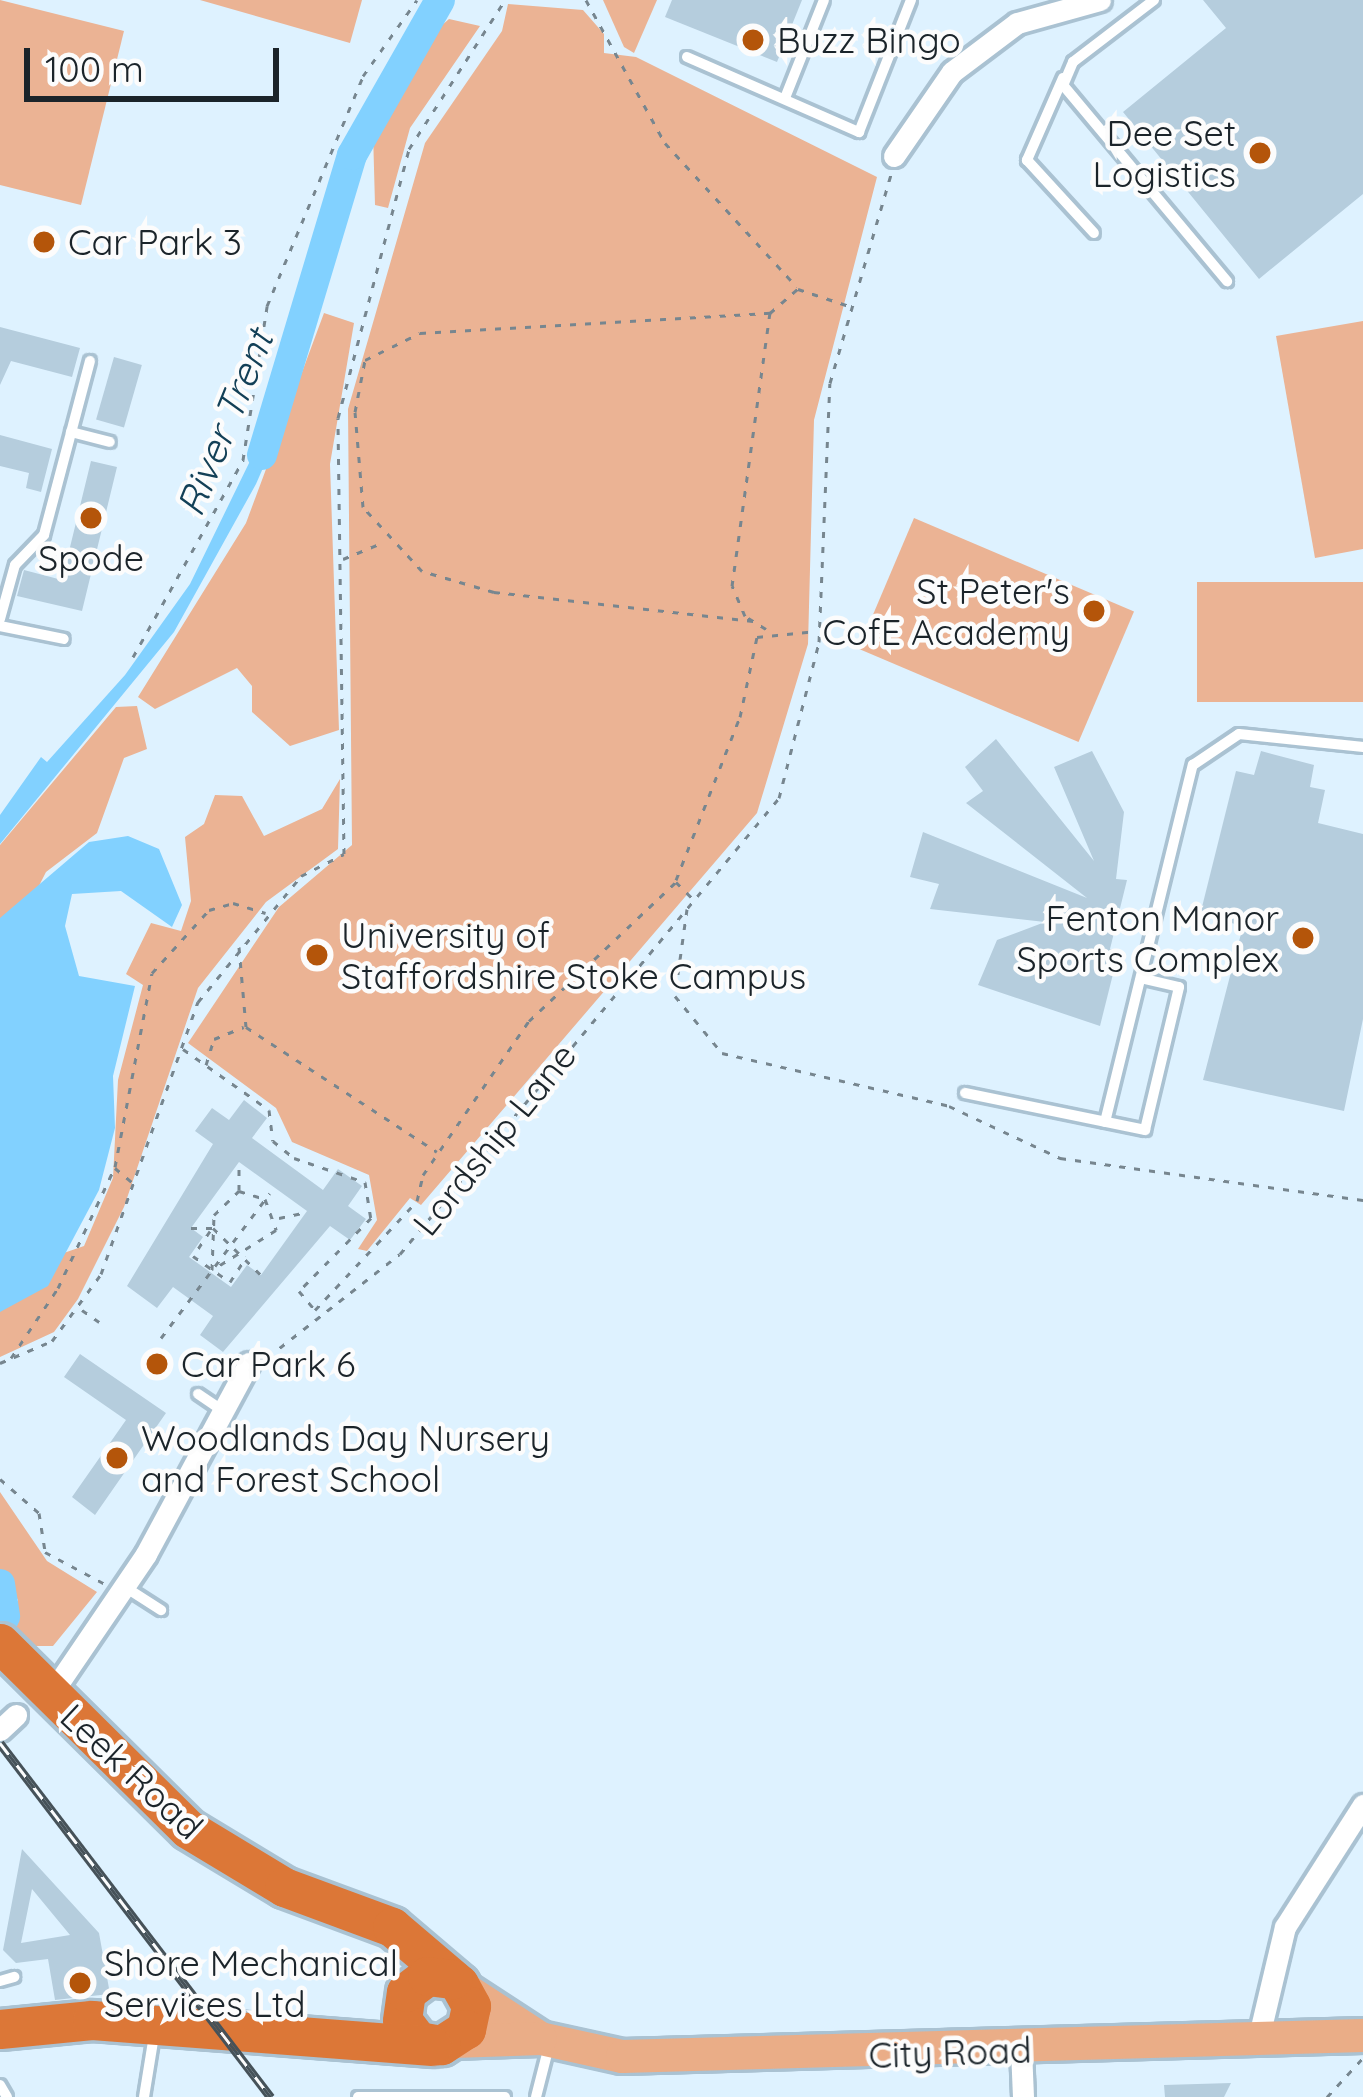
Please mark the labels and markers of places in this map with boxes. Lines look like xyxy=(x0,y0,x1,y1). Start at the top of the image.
place label: Buzz Bingo xyxy=(777,18,961,62)
marker: Buzz Bingo xyxy=(740,27,766,53)
place label: Dee Set Logistics xyxy=(1093,110,1236,195)
marker: Dee Set Logistics xyxy=(1247,140,1273,166)
place label: Car Park 3 xyxy=(68,220,242,264)
marker: Car Park 3 xyxy=(31,229,57,255)
marker: Spode xyxy=(78,505,104,531)
place label: Spode xyxy=(38,536,144,580)
place label: St Peter's CofE Academy xyxy=(823,568,1070,653)
marker: St Peter's CofE Academy xyxy=(1081,598,1107,624)
place label: Fenton Manor Sports Complex xyxy=(1016,895,1279,980)
place label: University of Staffordshire Stoke Campus xyxy=(341,912,806,997)
marker: Fenton Manor Sports Complex xyxy=(1290,925,1316,951)
marker: University of Staffordshire Stoke Campus xyxy=(304,942,330,968)
place label: Car Park 6 xyxy=(181,1342,355,1386)
marker: Car Park 6 xyxy=(144,1351,170,1377)
place label: Woodlands Day Nursery and Forest School xyxy=(141,1415,550,1500)
marker: Woodlands Day Nursery and Forest School xyxy=(104,1445,130,1471)
place label: Shore Mechanical Services Ltd xyxy=(104,1940,398,2025)
marker: Shore Mechanical Services Ltd xyxy=(67,1970,93,1996)

